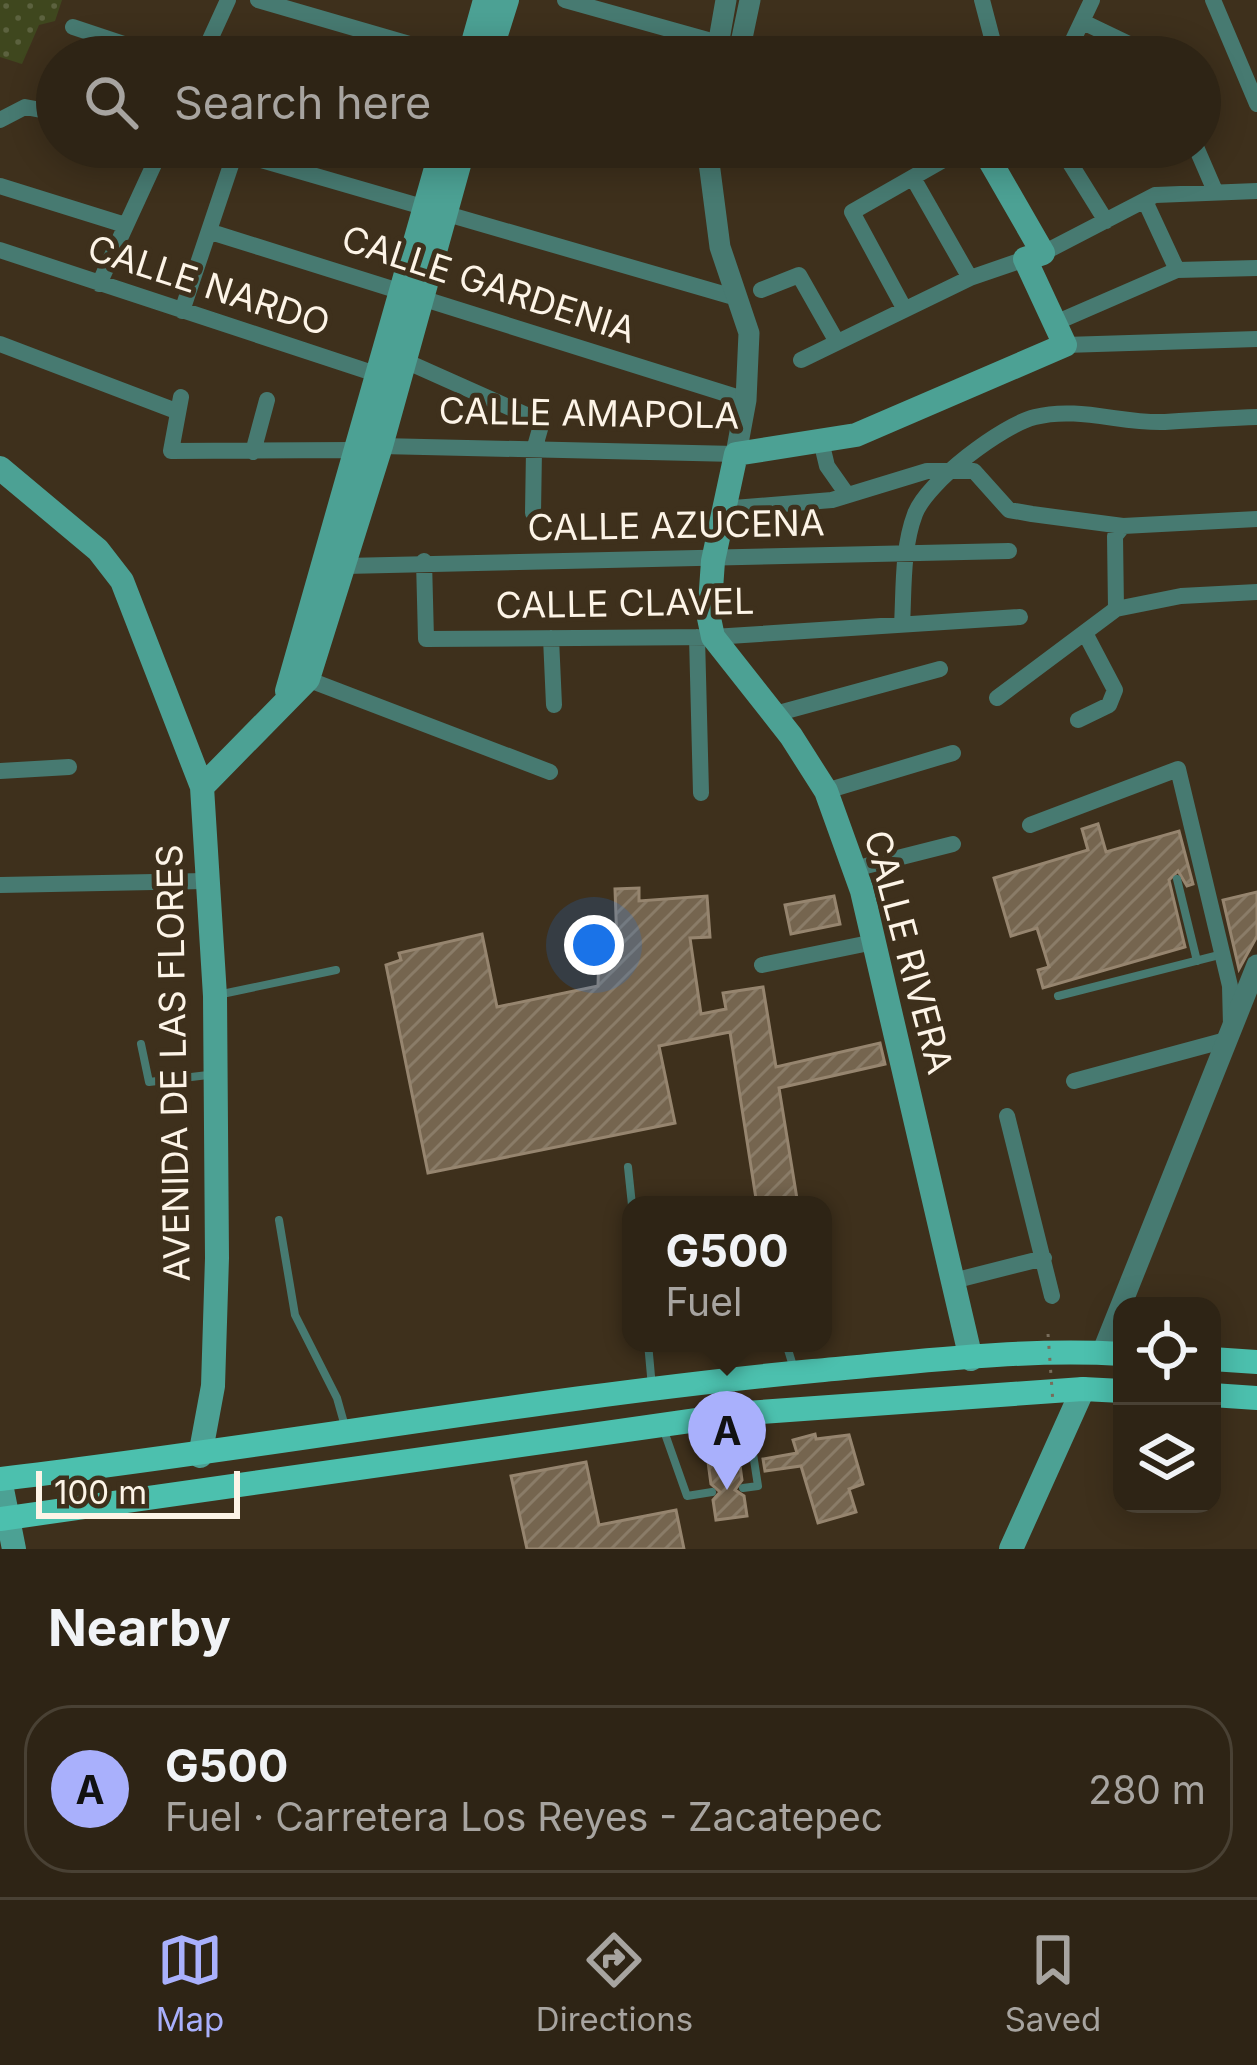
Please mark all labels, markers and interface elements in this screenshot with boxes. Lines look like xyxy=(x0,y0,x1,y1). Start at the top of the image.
search box xyxy=(36,36,1221,168)
icon: search xyxy=(78,69,144,135)
text: Search here xyxy=(174,75,431,130)
street label: CALLE GARDENIA xyxy=(337,216,641,352)
street label: CALLE NARDO xyxy=(83,225,335,345)
street label: CALLE AMAPOLA xyxy=(438,388,740,438)
street label: CALLE AZUCENA xyxy=(527,500,825,550)
street label: CALLE CLAVEL xyxy=(495,579,755,627)
street label: CALLE RIVERA xyxy=(855,825,963,1079)
street label: AVENIDA DE LAS FLORES xyxy=(147,844,199,1282)
your location xyxy=(564,915,624,975)
popup xyxy=(622,1196,832,1352)
text: G500 xyxy=(665,1223,789,1278)
text: Fuel xyxy=(665,1278,742,1325)
map controls xyxy=(1113,1297,1221,1513)
button: locate xyxy=(1113,1297,1221,1405)
pin: A xyxy=(688,1391,766,1490)
button: layers xyxy=(1113,1405,1221,1513)
scale bar xyxy=(36,1465,240,1518)
text: 100 m xyxy=(54,1472,147,1512)
text: Nearby xyxy=(48,1597,231,1658)
text: G500 xyxy=(165,1738,288,1793)
text: A xyxy=(75,1766,105,1813)
text: 280 m xyxy=(1088,1766,1206,1813)
text: Fuel · Carretera Los Reyes - Zacatepec xyxy=(165,1793,883,1840)
tab: Map xyxy=(156,1927,224,2039)
tab: Directions xyxy=(536,1927,693,2039)
tab: Saved xyxy=(1005,1927,1101,2039)

